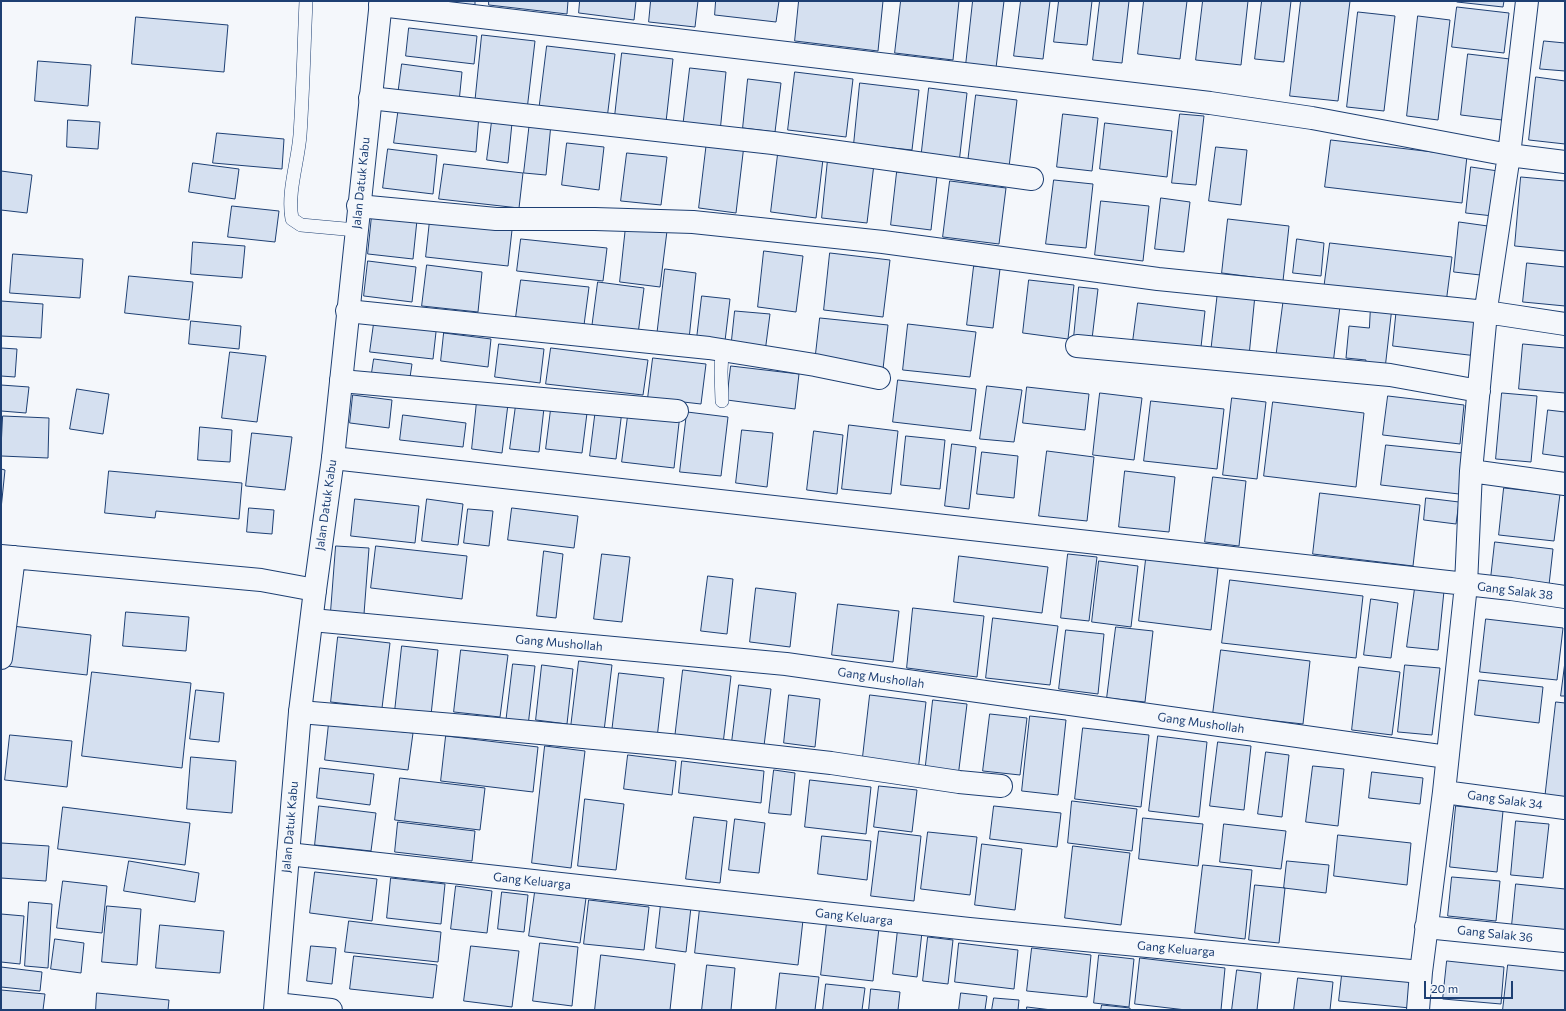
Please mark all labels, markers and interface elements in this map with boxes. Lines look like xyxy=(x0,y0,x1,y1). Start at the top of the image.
street label: Jalan Datuk Kabu xyxy=(349,137,373,229)
street label: Jalan Datuk Kabu xyxy=(312,458,340,552)
street label: Gang Salak 38 xyxy=(1476,579,1554,603)
street label: Gang Mushollah xyxy=(515,632,603,654)
street label: Gang Mushollah xyxy=(837,665,925,691)
street label: Gang Mushollah xyxy=(1157,710,1245,736)
street label: Jalan Datuk Kabu xyxy=(279,781,301,873)
street label: Gang Salak 34 xyxy=(1466,788,1544,812)
street label: Gang Keluarga xyxy=(492,870,572,892)
street label: Gang Keluarga xyxy=(814,906,894,928)
street label: Gang Salak 36 xyxy=(1456,923,1534,945)
street label: Gang Keluarga xyxy=(1136,938,1216,960)
scale bar xyxy=(1426,973,1515,999)
text: 20 m xyxy=(1431,981,1458,995)

